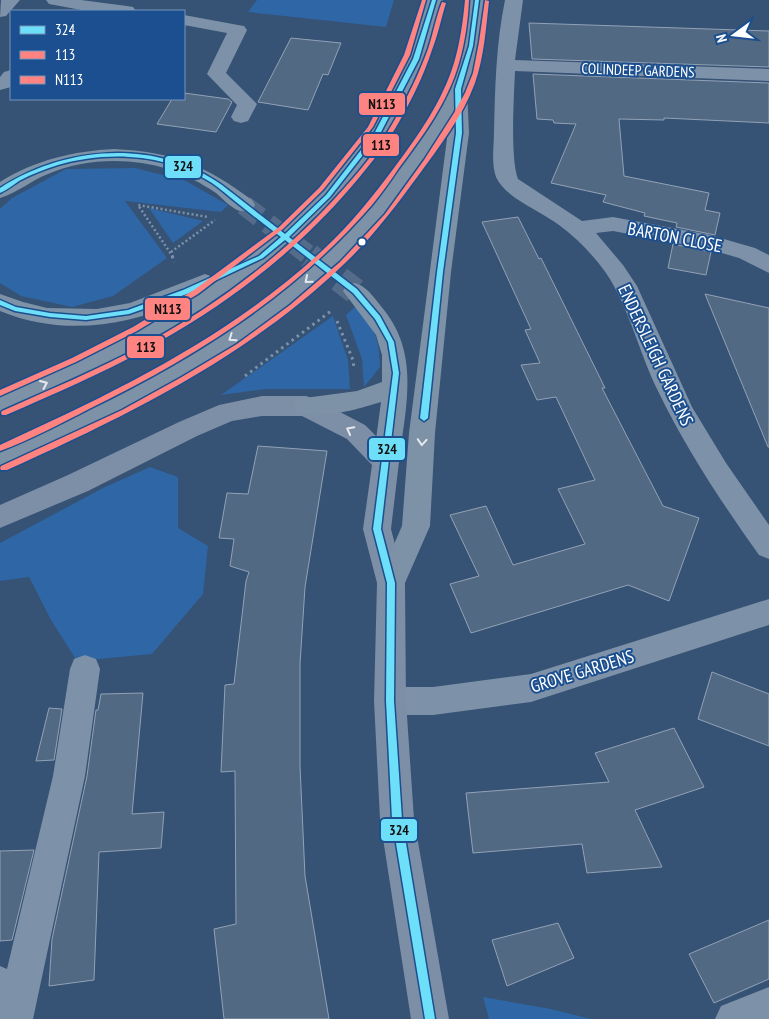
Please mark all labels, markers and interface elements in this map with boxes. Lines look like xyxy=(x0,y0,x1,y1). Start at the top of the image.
legend xyxy=(10,10,185,100)
north arrow xyxy=(709,10,759,60)
text: 324 xyxy=(55,20,76,39)
text: N xyxy=(712,32,731,44)
text: 113 xyxy=(55,45,75,64)
street label: COLINDEEP GARDENS xyxy=(581,59,695,81)
text: N113 xyxy=(55,70,83,89)
line badge: N113 xyxy=(358,92,406,116)
text: N113 xyxy=(368,95,396,113)
line badge: 113 xyxy=(362,133,400,157)
text: 113 xyxy=(371,136,391,154)
line badge: 324 xyxy=(164,155,202,179)
text: 324 xyxy=(173,157,193,175)
street label: BARTON CLOSE xyxy=(626,217,724,257)
unlabelled marker xyxy=(357,237,367,247)
one-way arrow xyxy=(304,275,313,284)
street label: ENDERSLEIGH GARDENS xyxy=(613,281,699,430)
line badge: N113 xyxy=(144,297,191,321)
text: N113 xyxy=(154,300,182,318)
one-way arrow xyxy=(228,331,237,341)
line badge: 113 xyxy=(126,335,165,359)
text: 113 xyxy=(136,338,156,356)
one-way arrow xyxy=(39,381,48,391)
one-way arrow xyxy=(346,426,355,436)
line badge: 324 xyxy=(368,437,406,461)
one-way arrow xyxy=(416,438,427,446)
text: 324 xyxy=(377,440,397,458)
street label: GROVE GARDENS xyxy=(528,644,637,698)
line badge: 324 xyxy=(380,818,418,842)
text: 324 xyxy=(389,821,409,839)

